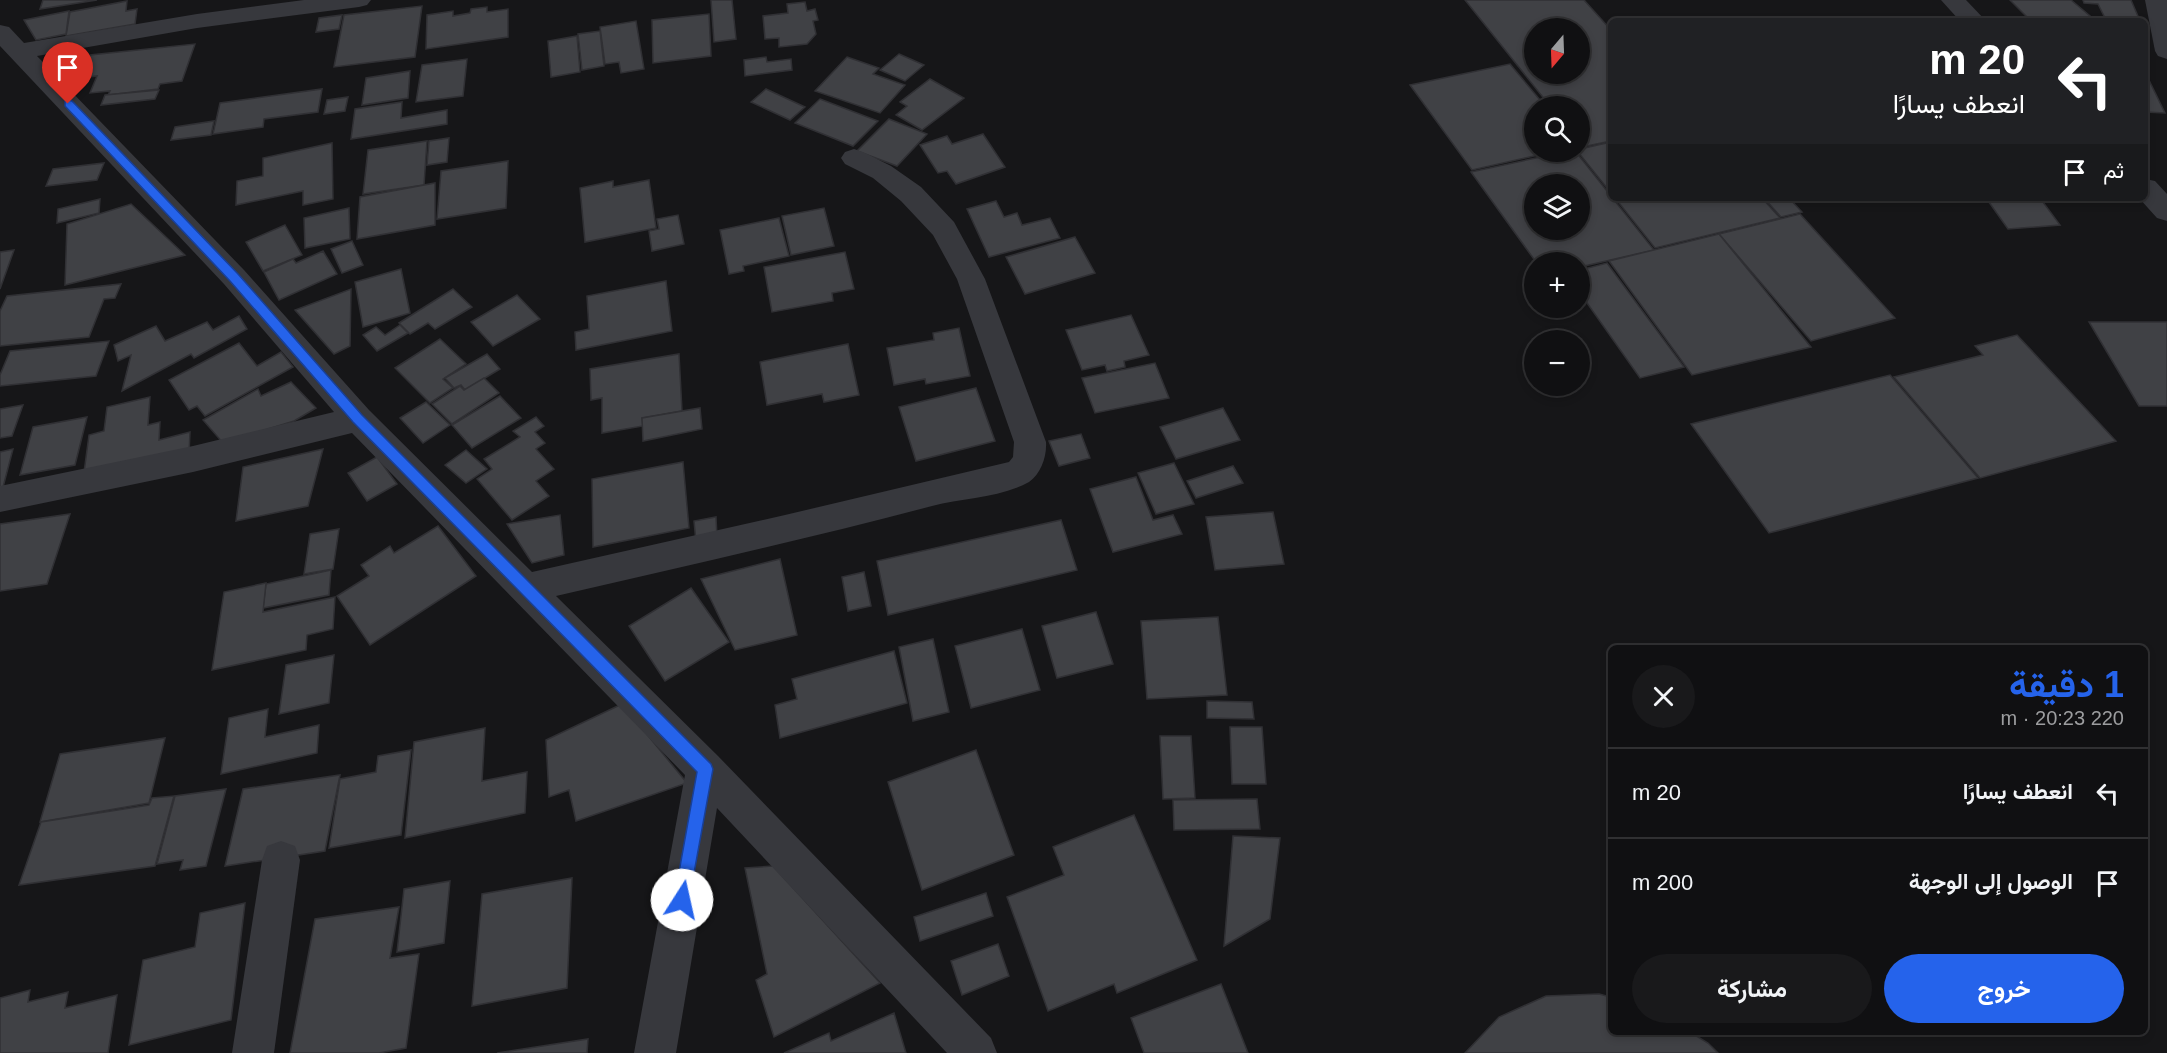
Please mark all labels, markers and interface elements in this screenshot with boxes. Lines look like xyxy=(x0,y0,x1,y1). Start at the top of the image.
north arrow xyxy=(1524,18,1590,84)
map controls xyxy=(1524,18,1590,396)
text: 20 m xyxy=(1929,36,2025,83)
pin xyxy=(42,42,93,104)
icon: left xyxy=(2046,42,2124,120)
icon: arrive xyxy=(51,51,84,84)
text: انعطف يسارًا xyxy=(1893,89,2025,119)
button: search xyxy=(1524,96,1590,162)
icon: arrive xyxy=(2058,156,2091,189)
text: ثم xyxy=(2103,158,2124,183)
button: layers xyxy=(1524,174,1590,240)
button: + xyxy=(1524,252,1590,318)
button: − xyxy=(1524,330,1590,396)
text: 1 دقيقة xyxy=(2009,664,2124,705)
button: close xyxy=(1632,665,1695,728)
text: 220 m · 20:23 xyxy=(2001,707,2124,729)
icon: left xyxy=(2091,777,2124,810)
text: انعطف يسارًا xyxy=(1963,779,2073,804)
text: 20 m xyxy=(1632,780,1681,805)
icon: arrive xyxy=(2091,867,2124,900)
position arrow xyxy=(650,868,714,932)
text: الوصول إلى الوجهة xyxy=(1909,869,2073,894)
text: 200 m xyxy=(1632,870,1693,895)
button: مشاركة xyxy=(1632,954,1872,1023)
button: خروج xyxy=(1884,954,2124,1023)

